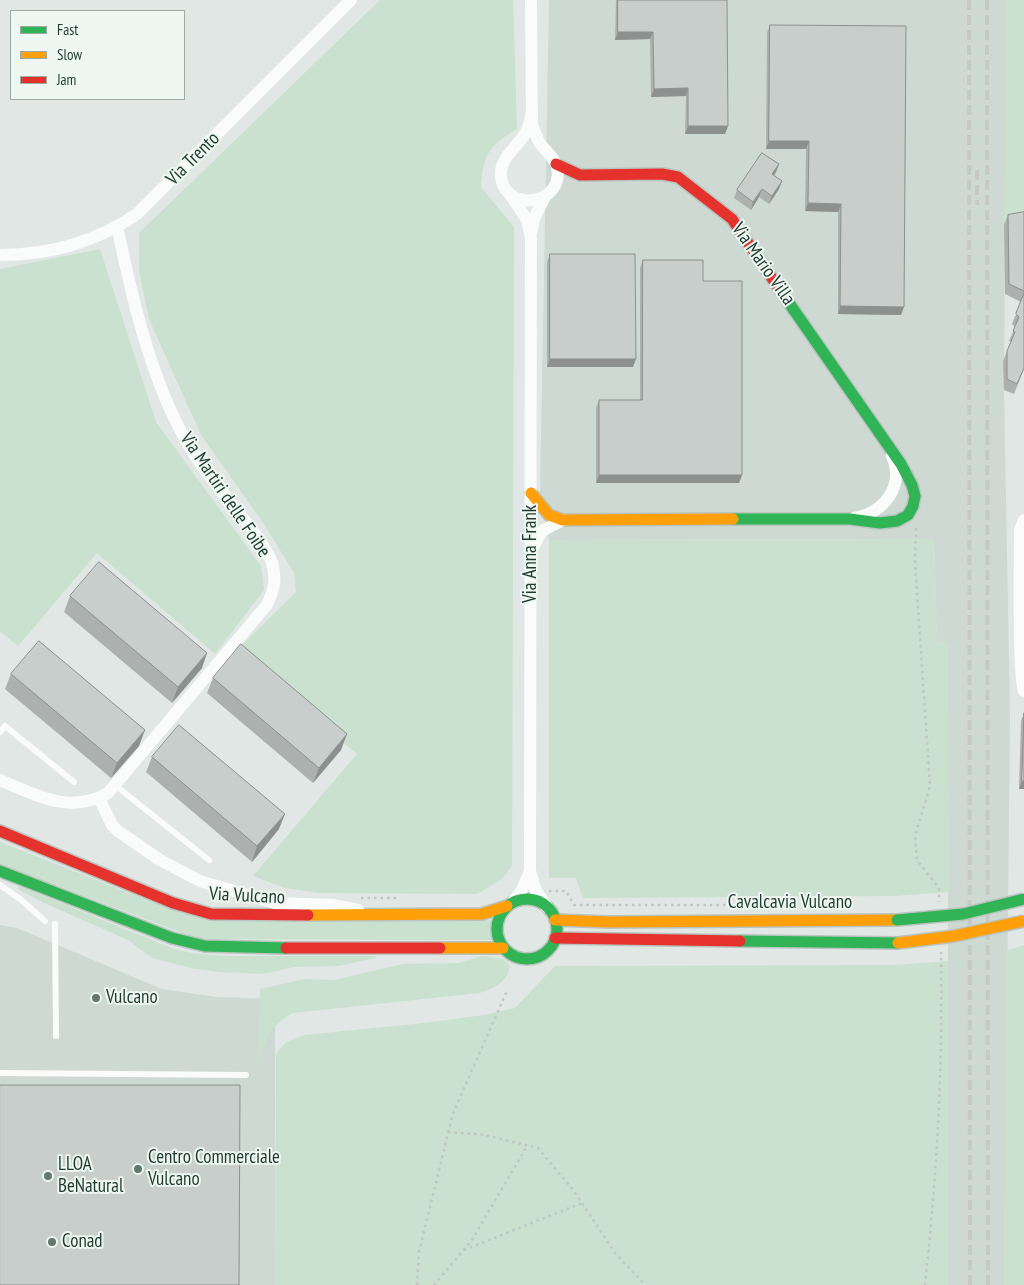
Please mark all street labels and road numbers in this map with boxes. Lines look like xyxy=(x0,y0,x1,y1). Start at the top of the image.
street label: Via Trento xyxy=(162,128,224,190)
street label: Via Mario Villa xyxy=(726,218,800,310)
street label: Via Martiri delle Foibe xyxy=(175,428,275,562)
street label: Via Anna Frank xyxy=(520,505,542,603)
street label: Via Vulcano xyxy=(208,883,286,909)
street label: Cavalcavia Vulcano xyxy=(728,892,852,914)

